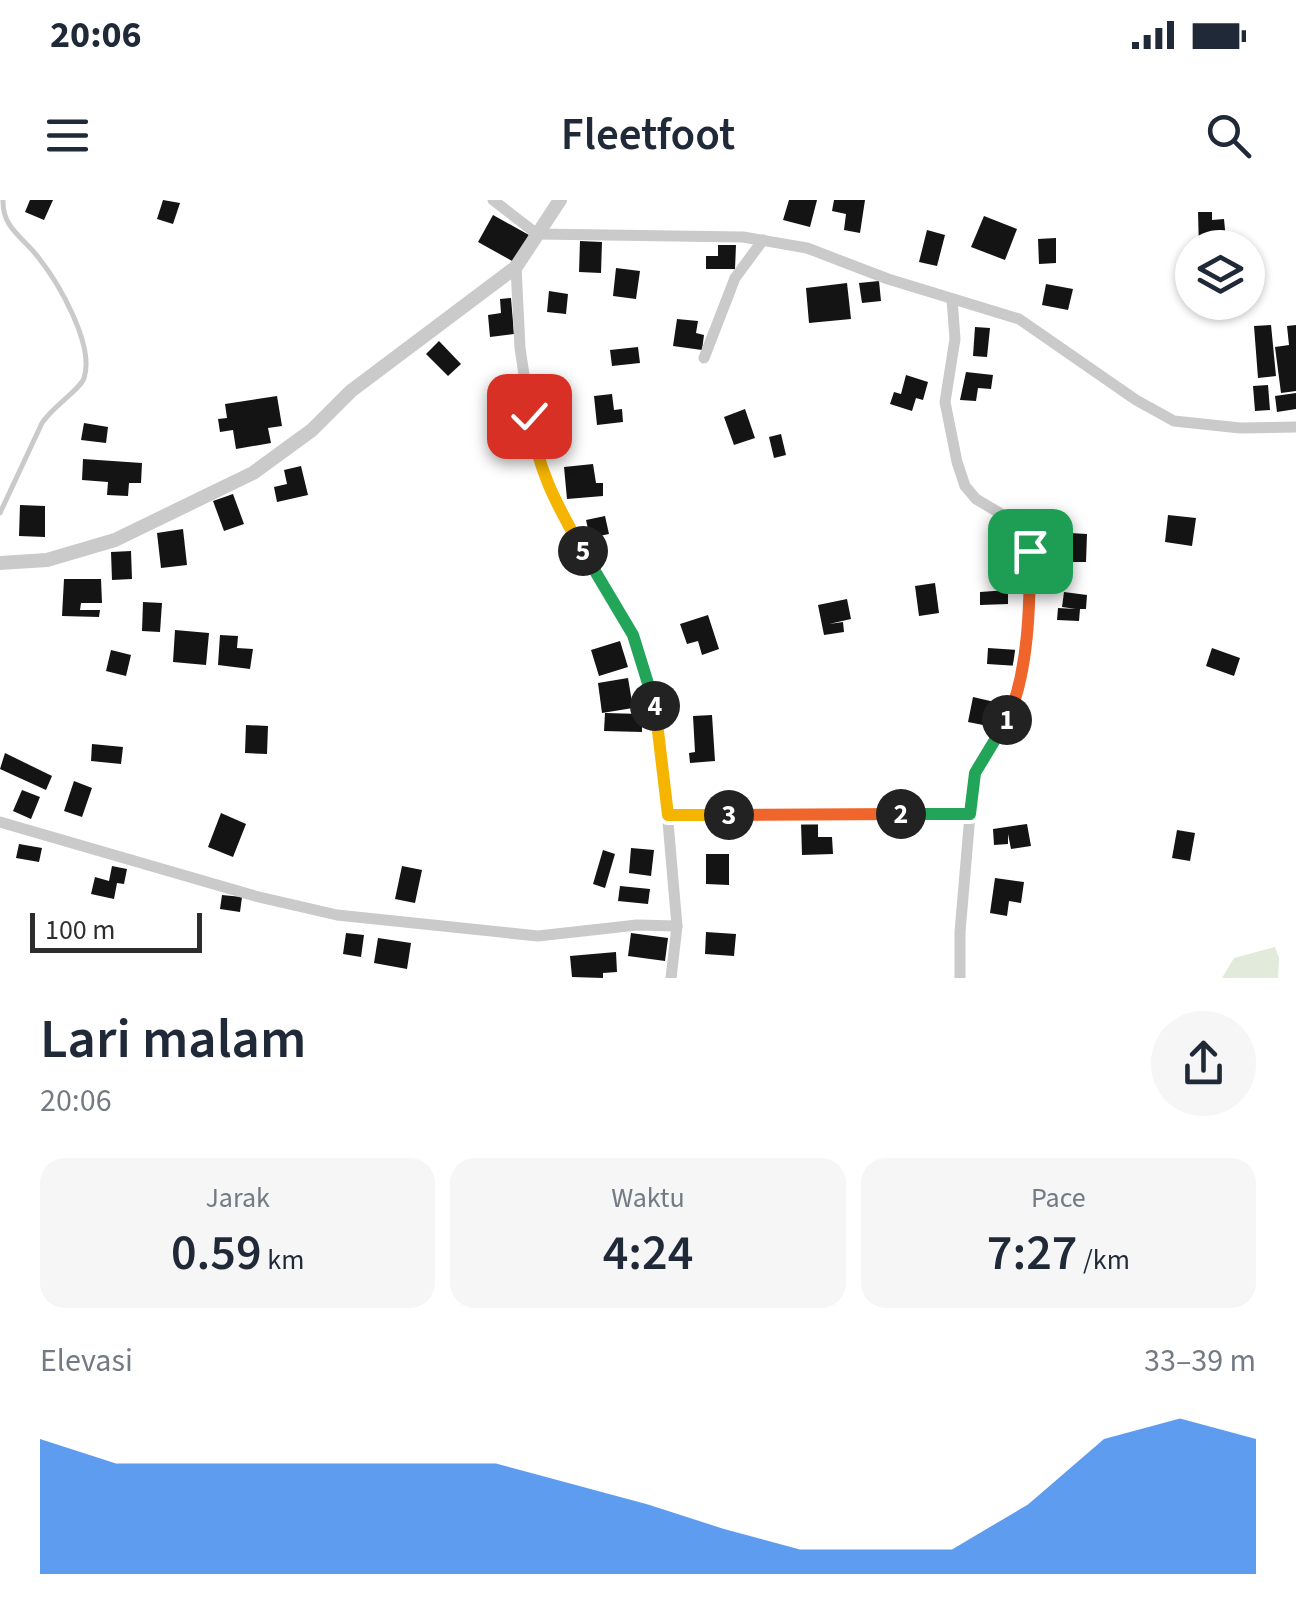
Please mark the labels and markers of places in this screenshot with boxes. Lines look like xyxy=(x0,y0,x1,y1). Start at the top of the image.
pin xyxy=(487,374,572,459)
pin xyxy=(988,509,1073,594)
pin: 5 xyxy=(558,526,608,576)
pin: 4 xyxy=(630,681,680,731)
pin: 1 xyxy=(982,695,1032,745)
pin: 2 xyxy=(876,789,926,839)
pin: 3 xyxy=(704,790,754,840)

